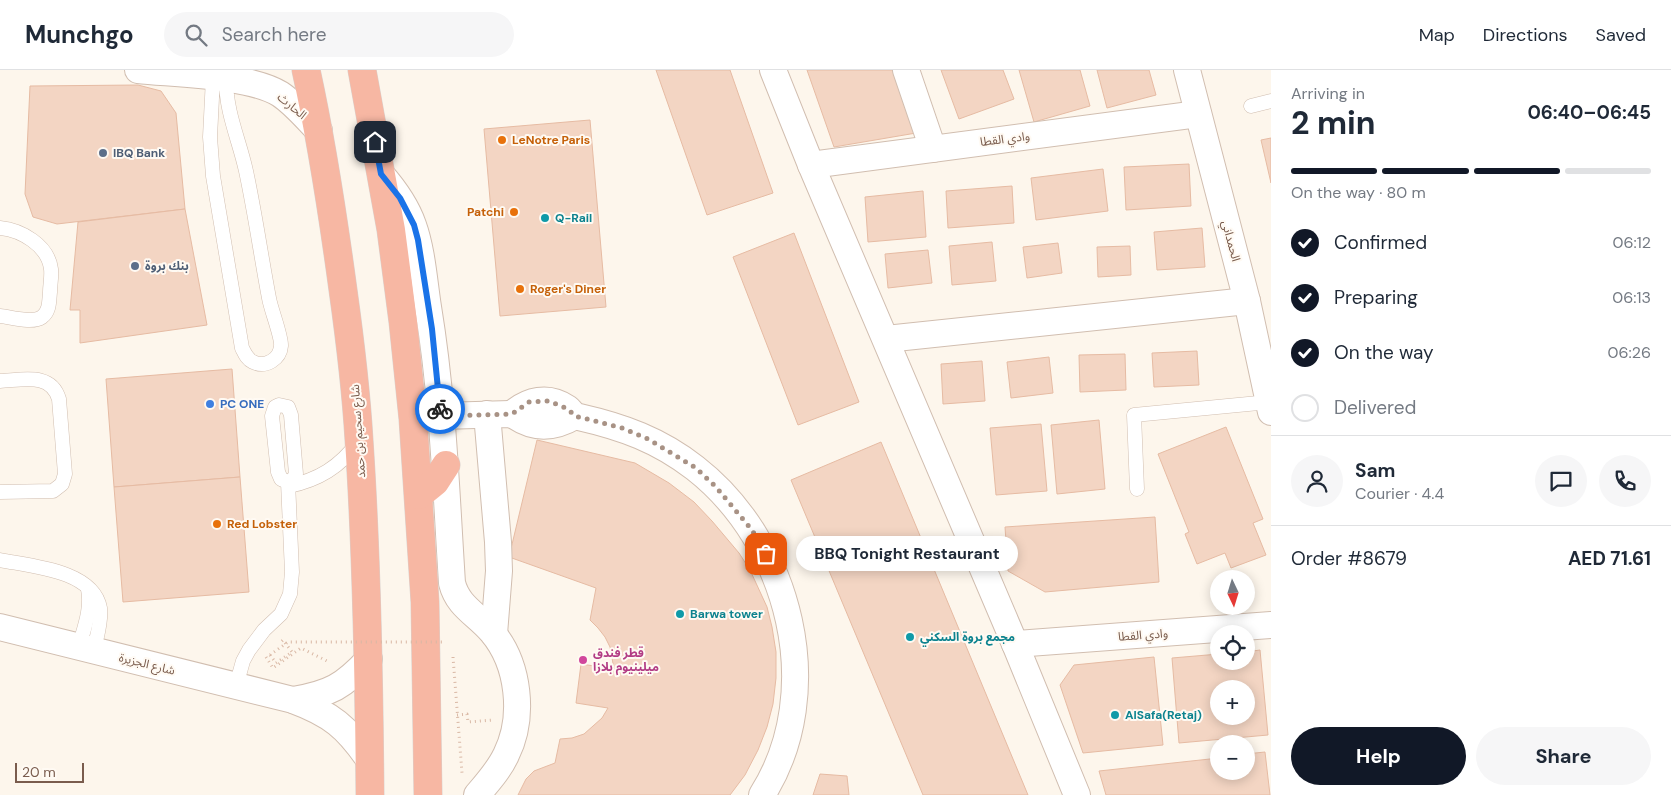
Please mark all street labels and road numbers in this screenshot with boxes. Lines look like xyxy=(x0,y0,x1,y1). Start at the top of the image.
street label: الحارث xyxy=(274,89,310,123)
street label: وادي القطا xyxy=(979,128,1031,152)
street label: الحمداني xyxy=(1216,219,1244,264)
street label: شارع سحيم بن حمد xyxy=(347,384,370,478)
street label: وادي القطا xyxy=(1117,625,1169,647)
street label: شارع الجزيرة xyxy=(117,649,177,680)

